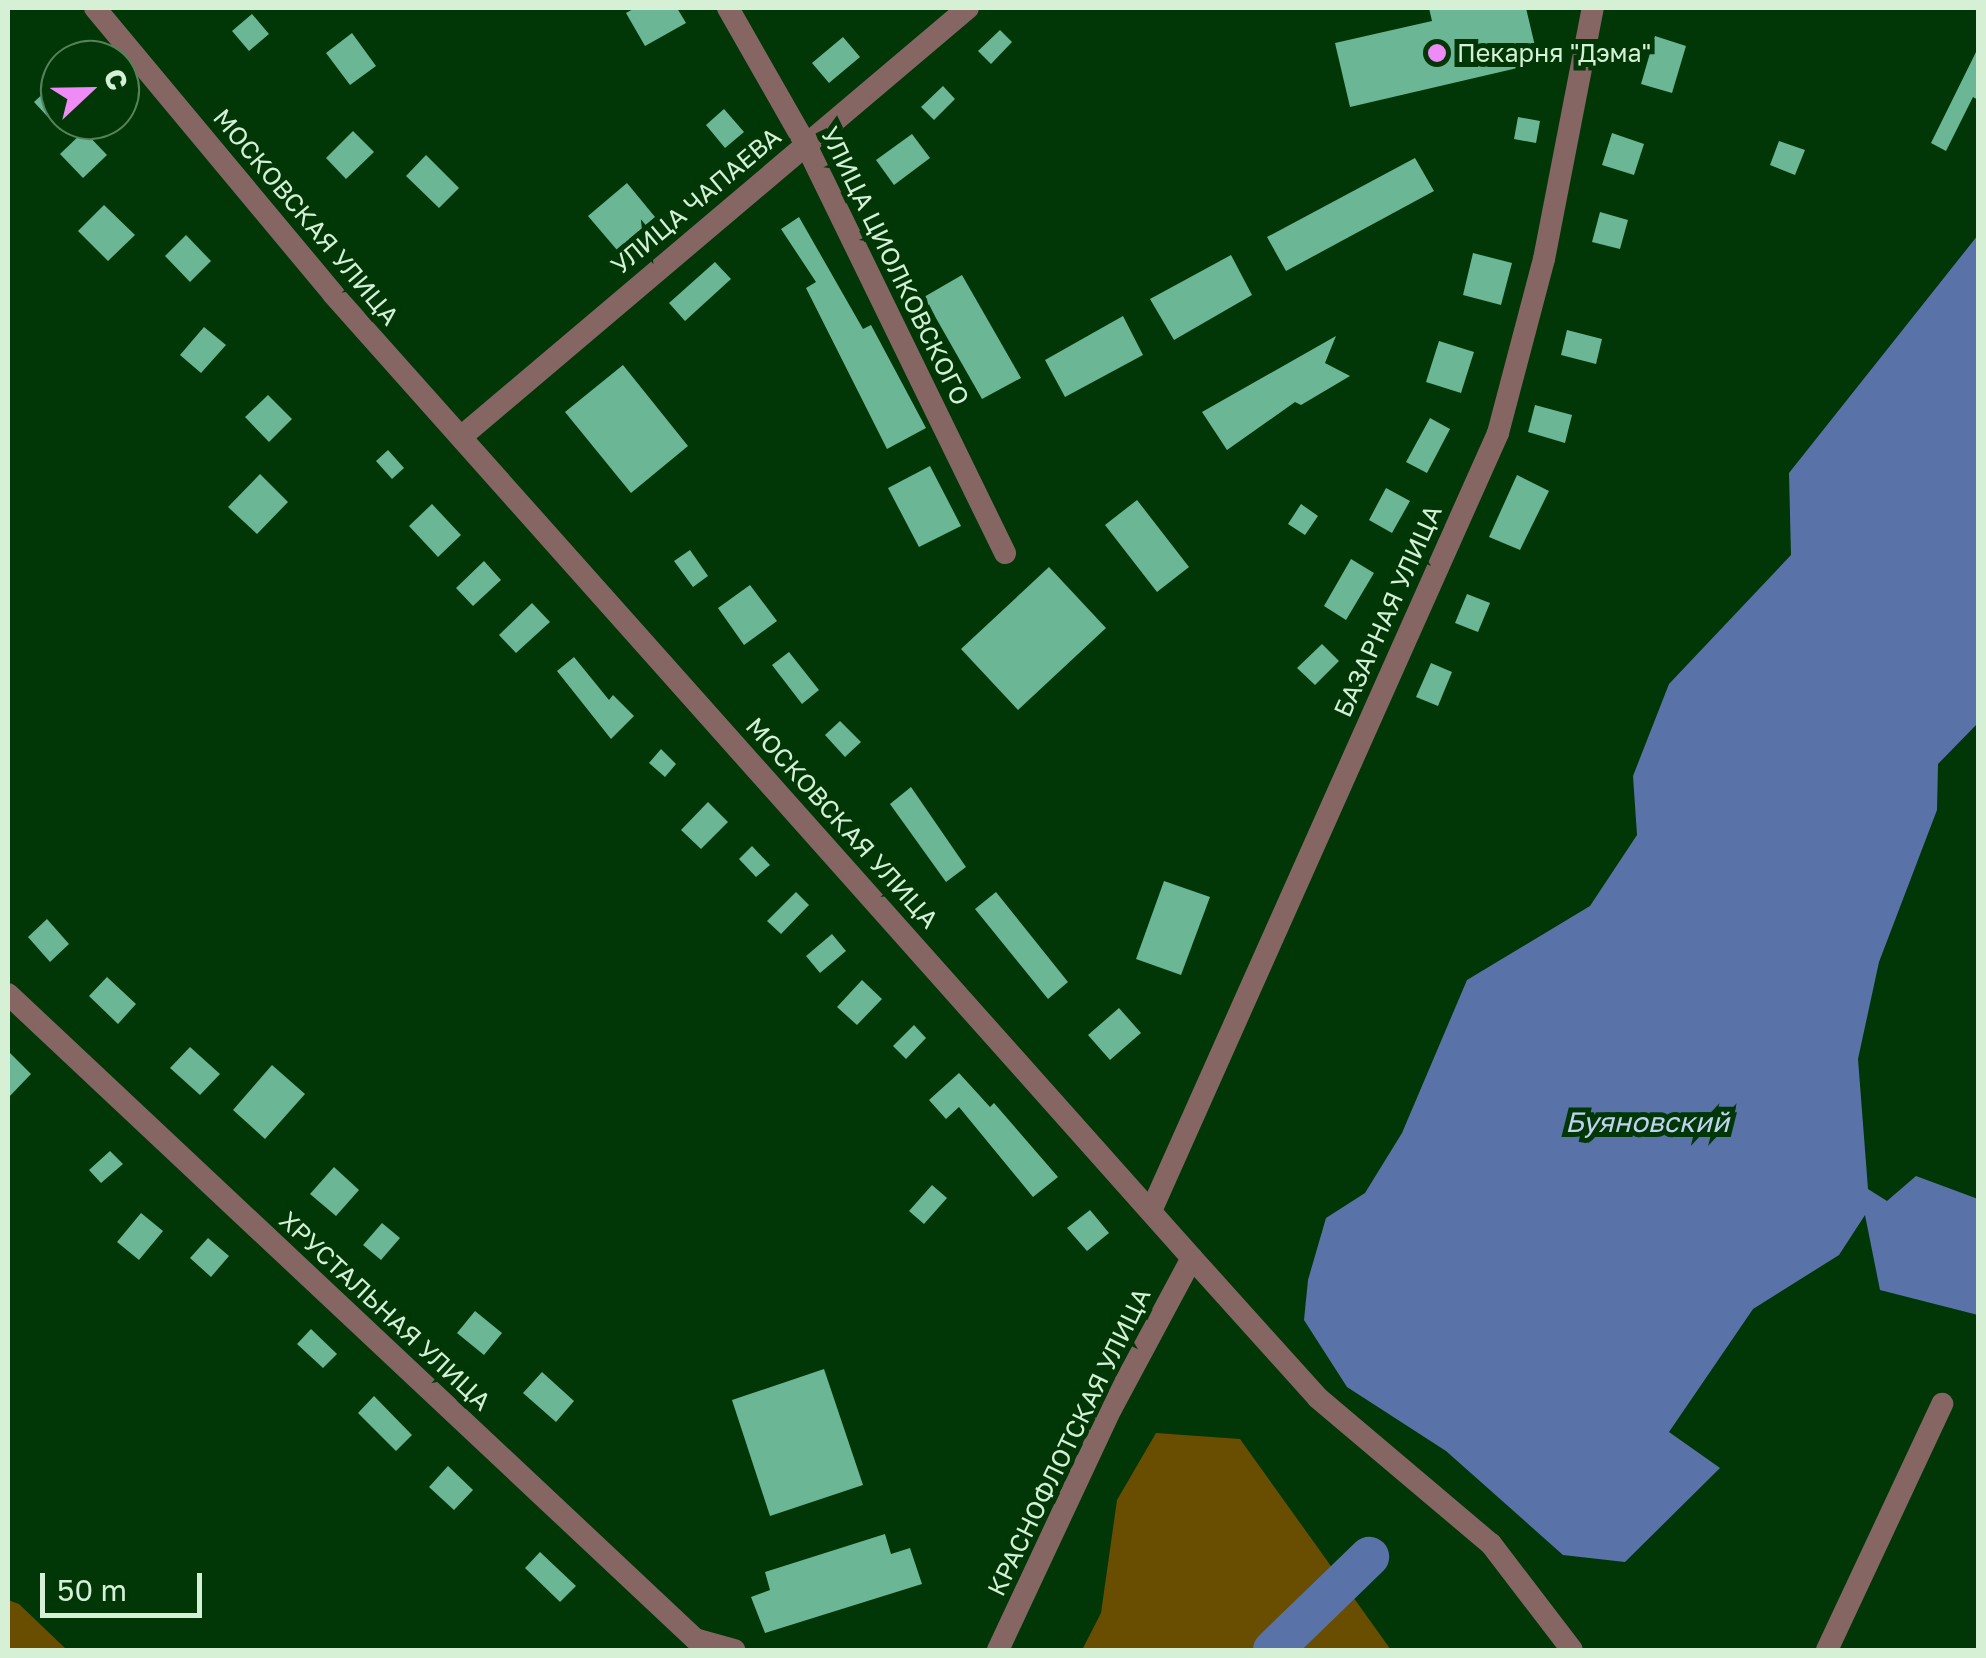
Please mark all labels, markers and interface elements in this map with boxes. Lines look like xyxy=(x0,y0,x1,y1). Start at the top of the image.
place label: Пекарня "Дэма" xyxy=(1457,38,1651,68)
north arrow xyxy=(40,40,140,140)
marker: Пекарня "Дэма" xyxy=(1426,42,1448,64)
text: С xyxy=(97,64,135,95)
street label: МОСКОВСКАЯ УЛИЦА xyxy=(207,103,405,331)
street label: УЛИЦА ЧАПАЕВА xyxy=(605,121,787,281)
street label: УЛИЦА ЦИОЛКОВСКОГО xyxy=(814,122,976,410)
street label: БАЗАРНАЯ УЛИЦА xyxy=(1328,500,1448,722)
street label: МОСКОВСКАЯ УЛИЦА xyxy=(740,712,944,934)
water label: Буяновский xyxy=(1565,1105,1729,1139)
street label: ХРУСТАЛЬНАЯ УЛИЦА xyxy=(273,1205,497,1417)
street label: КРАСНОФЛОТСКАЯ УЛИЦА xyxy=(981,1283,1157,1601)
scale bar xyxy=(45,1553,208,1615)
text: 50 m xyxy=(57,1572,127,1608)

